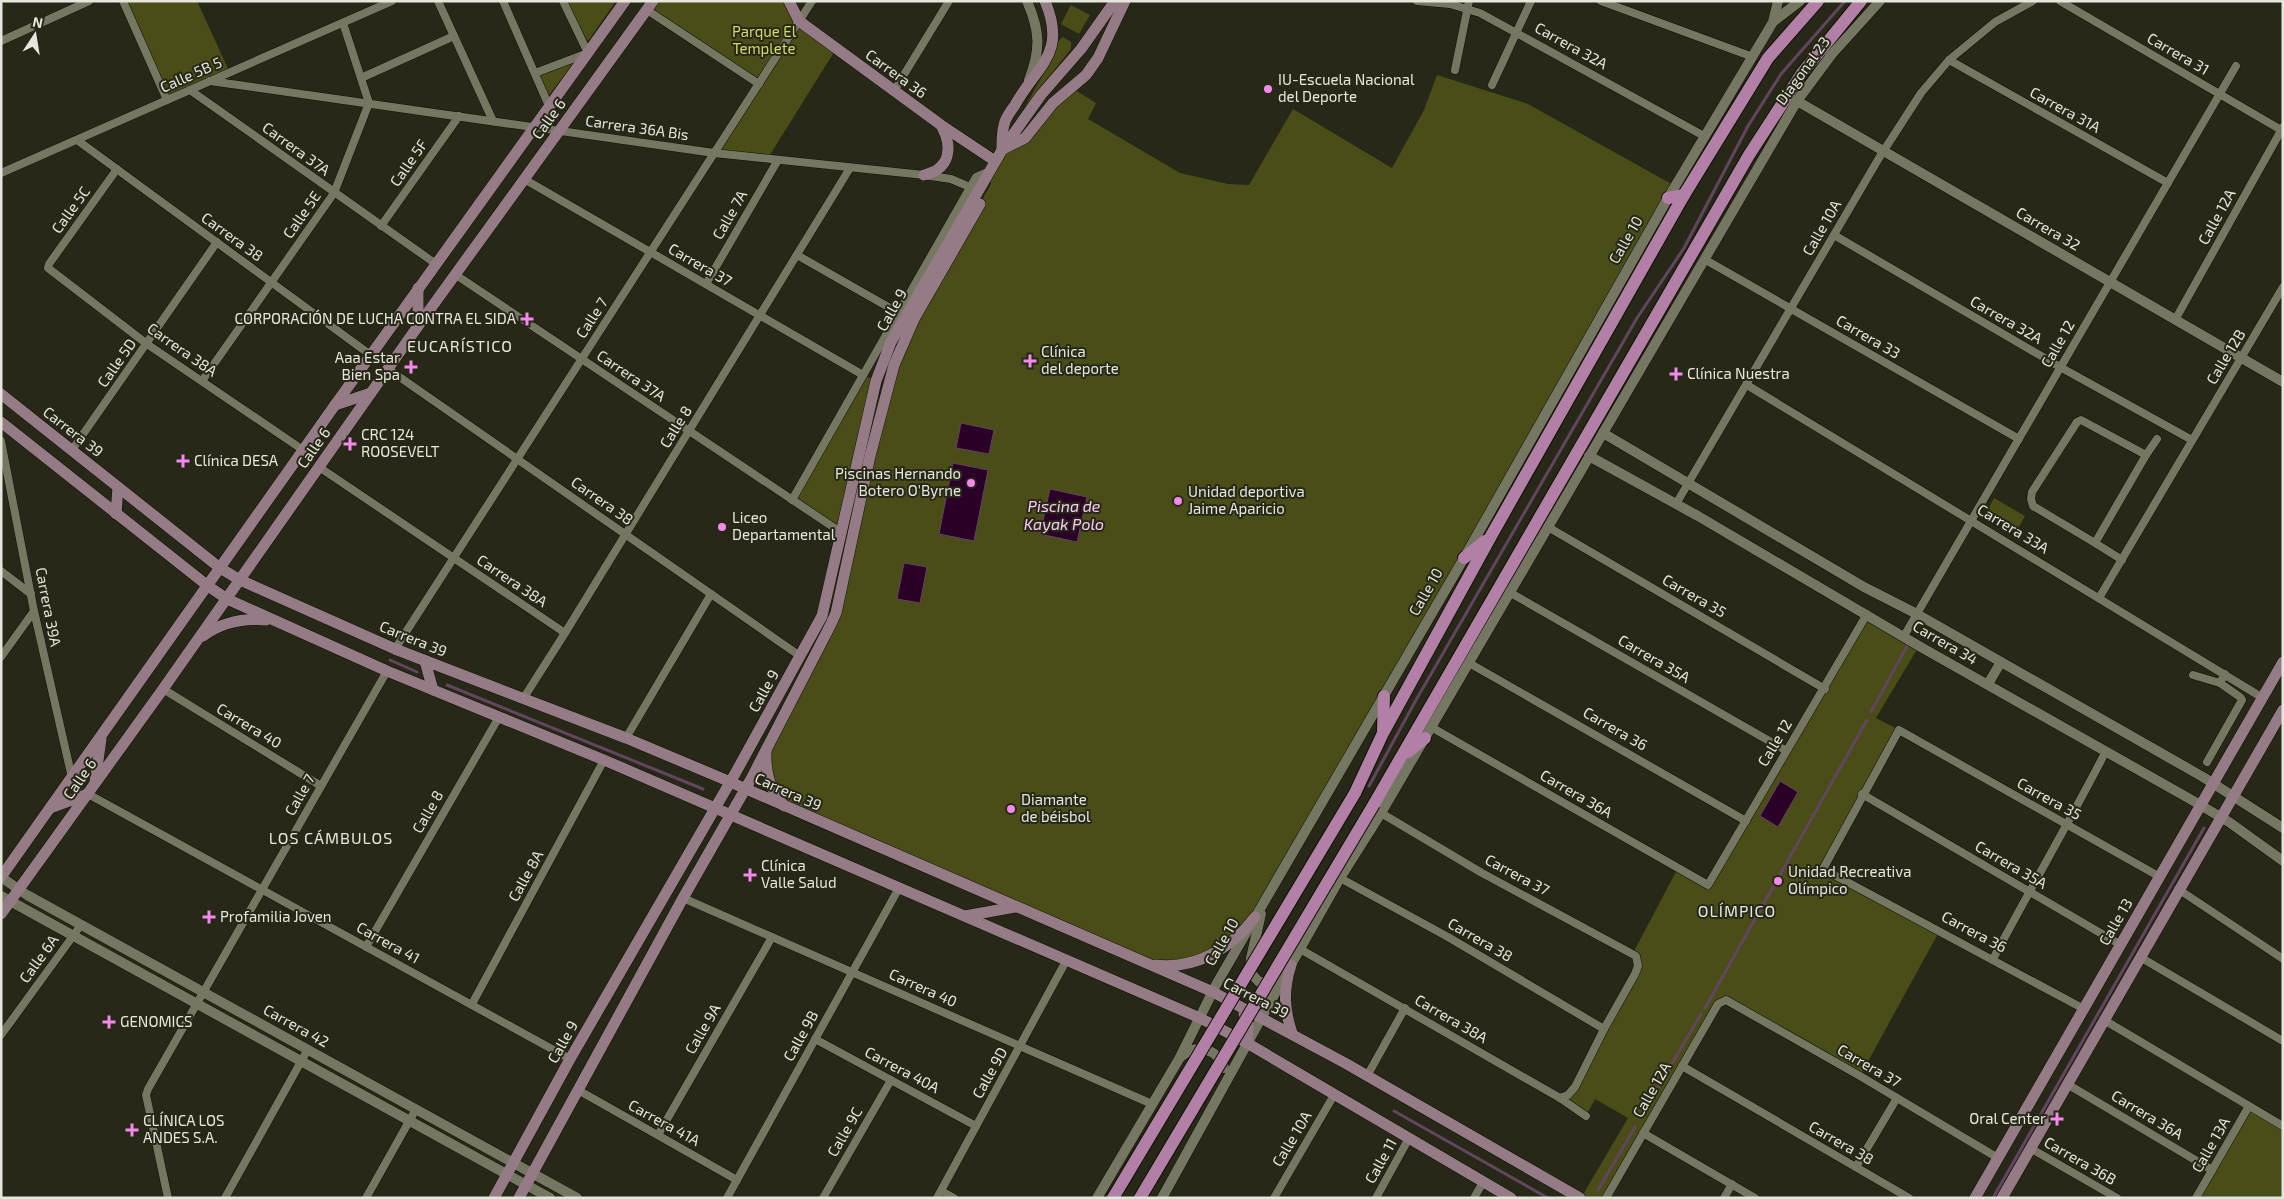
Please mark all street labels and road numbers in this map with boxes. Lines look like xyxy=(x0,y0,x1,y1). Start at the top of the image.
street label: Carrera 32A xyxy=(1532,18,1612,73)
street label: Carrera 31 xyxy=(2144,28,2213,78)
street label: Diagonal 23 xyxy=(1771,33,1833,108)
street label: Carrera 36 xyxy=(862,45,931,101)
street label: Calle 5B 5 xyxy=(157,52,224,96)
street label: Carrera 31A xyxy=(2027,82,2105,136)
street label: Calle 6 xyxy=(527,95,569,142)
street label: Carrera 36A Bis xyxy=(584,111,690,143)
street label: Carrera 37A xyxy=(259,118,334,179)
street label: Calle 5F xyxy=(386,135,431,189)
street label: Calle 5C xyxy=(47,182,94,236)
street label: Calle 12A xyxy=(2194,185,2239,247)
street label: Calle 7A xyxy=(708,186,751,242)
street label: Calle 5E xyxy=(278,187,324,242)
street label: Calle 10A xyxy=(1798,196,1845,259)
street label: Carrera 32 xyxy=(2013,203,2084,254)
street label: Carrera 38 xyxy=(198,208,267,265)
street label: Calle 10 xyxy=(1604,212,1646,267)
street label: Carrera 37 xyxy=(666,239,736,290)
street label: Calle 9 xyxy=(872,285,910,334)
street label: Carrera 32A xyxy=(1967,291,2046,347)
street label: Calle 7 xyxy=(571,294,611,341)
street label: Carrera 33 xyxy=(1833,311,1904,362)
street label: Calle 12 xyxy=(2036,317,2078,370)
street label: Carrera 38A xyxy=(144,319,221,380)
street label: Calle 12B xyxy=(2202,326,2249,387)
street label: Calle 5D xyxy=(93,335,139,390)
street label: Carrera 37A xyxy=(594,346,670,405)
street label: Carrera 39 xyxy=(40,402,107,460)
street label: Calle 8 xyxy=(655,402,695,451)
street label: Calle 6 xyxy=(293,424,334,471)
street label: Carrera 38 xyxy=(568,472,637,528)
street label: Carrera 33A xyxy=(1974,500,2053,557)
street label: Carrera 38A xyxy=(474,550,552,611)
street label: Calle 10 xyxy=(1404,564,1446,619)
street label: Carrera 39A xyxy=(32,566,66,649)
street label: Carrera 35 xyxy=(1659,570,1730,621)
street label: Carrera 39 xyxy=(377,616,450,660)
street label: Carrera 34 xyxy=(1910,616,1981,668)
street label: Carrera 35A xyxy=(1615,630,1694,686)
street label: Calle 9 xyxy=(744,666,782,715)
street label: Carrera 40 xyxy=(214,699,285,752)
street label: Carrera 36 xyxy=(1580,703,1651,754)
street label: Calle 12 xyxy=(1753,716,1795,769)
street label: Calle 6 xyxy=(59,755,100,802)
street label: Carrera 36A xyxy=(1537,765,1616,821)
street label: Carrera 39 xyxy=(752,768,825,814)
street label: Calle 7 xyxy=(280,770,318,818)
street label: Carrera 35 xyxy=(2014,773,2085,823)
street label: Calle 8 xyxy=(408,787,446,836)
street label: Carrera 35A xyxy=(1972,836,2051,892)
street label: Calle 8A xyxy=(504,846,547,904)
street label: Carrera 37 xyxy=(1482,850,1553,899)
street label: Calle 13 xyxy=(2094,895,2136,948)
street label: Carrera 36 xyxy=(1939,906,2010,956)
street label: Carrera 38 xyxy=(1445,913,1516,965)
street label: Calle 10 xyxy=(1200,914,1242,969)
street label: Carrera 41 xyxy=(354,917,423,967)
street label: Calle 6A xyxy=(15,930,62,986)
street label: Carrera 40 xyxy=(887,964,960,1010)
street label: Carrera 39 xyxy=(1221,973,1292,1021)
street label: Carrera 38A xyxy=(1412,990,1492,1047)
street label: Carrera 42 xyxy=(261,1000,332,1050)
street label: Calle 9A xyxy=(681,1000,724,1057)
street label: Calle 9B xyxy=(779,1007,821,1064)
street label: Calle 9 xyxy=(543,1017,581,1066)
street label: Carrera 37 xyxy=(1835,1040,1905,1091)
street label: Carrera 40A xyxy=(862,1042,943,1097)
street label: Calle 9D xyxy=(968,1044,1011,1101)
street label: Calle 12A xyxy=(1628,1058,1674,1120)
street label: Carrera 36A xyxy=(2108,1086,2187,1143)
street label: Carrera 41A xyxy=(626,1095,704,1149)
street label: Calle 9C xyxy=(823,1103,866,1159)
street label: Calle 10A xyxy=(1268,1107,1315,1169)
street label: Calle 13A xyxy=(2187,1113,2233,1175)
street label: Carrera 38 xyxy=(1806,1116,1877,1168)
street label: Carrera 36B xyxy=(2041,1132,2120,1188)
street label: Calle 11 xyxy=(1360,1135,1400,1186)

